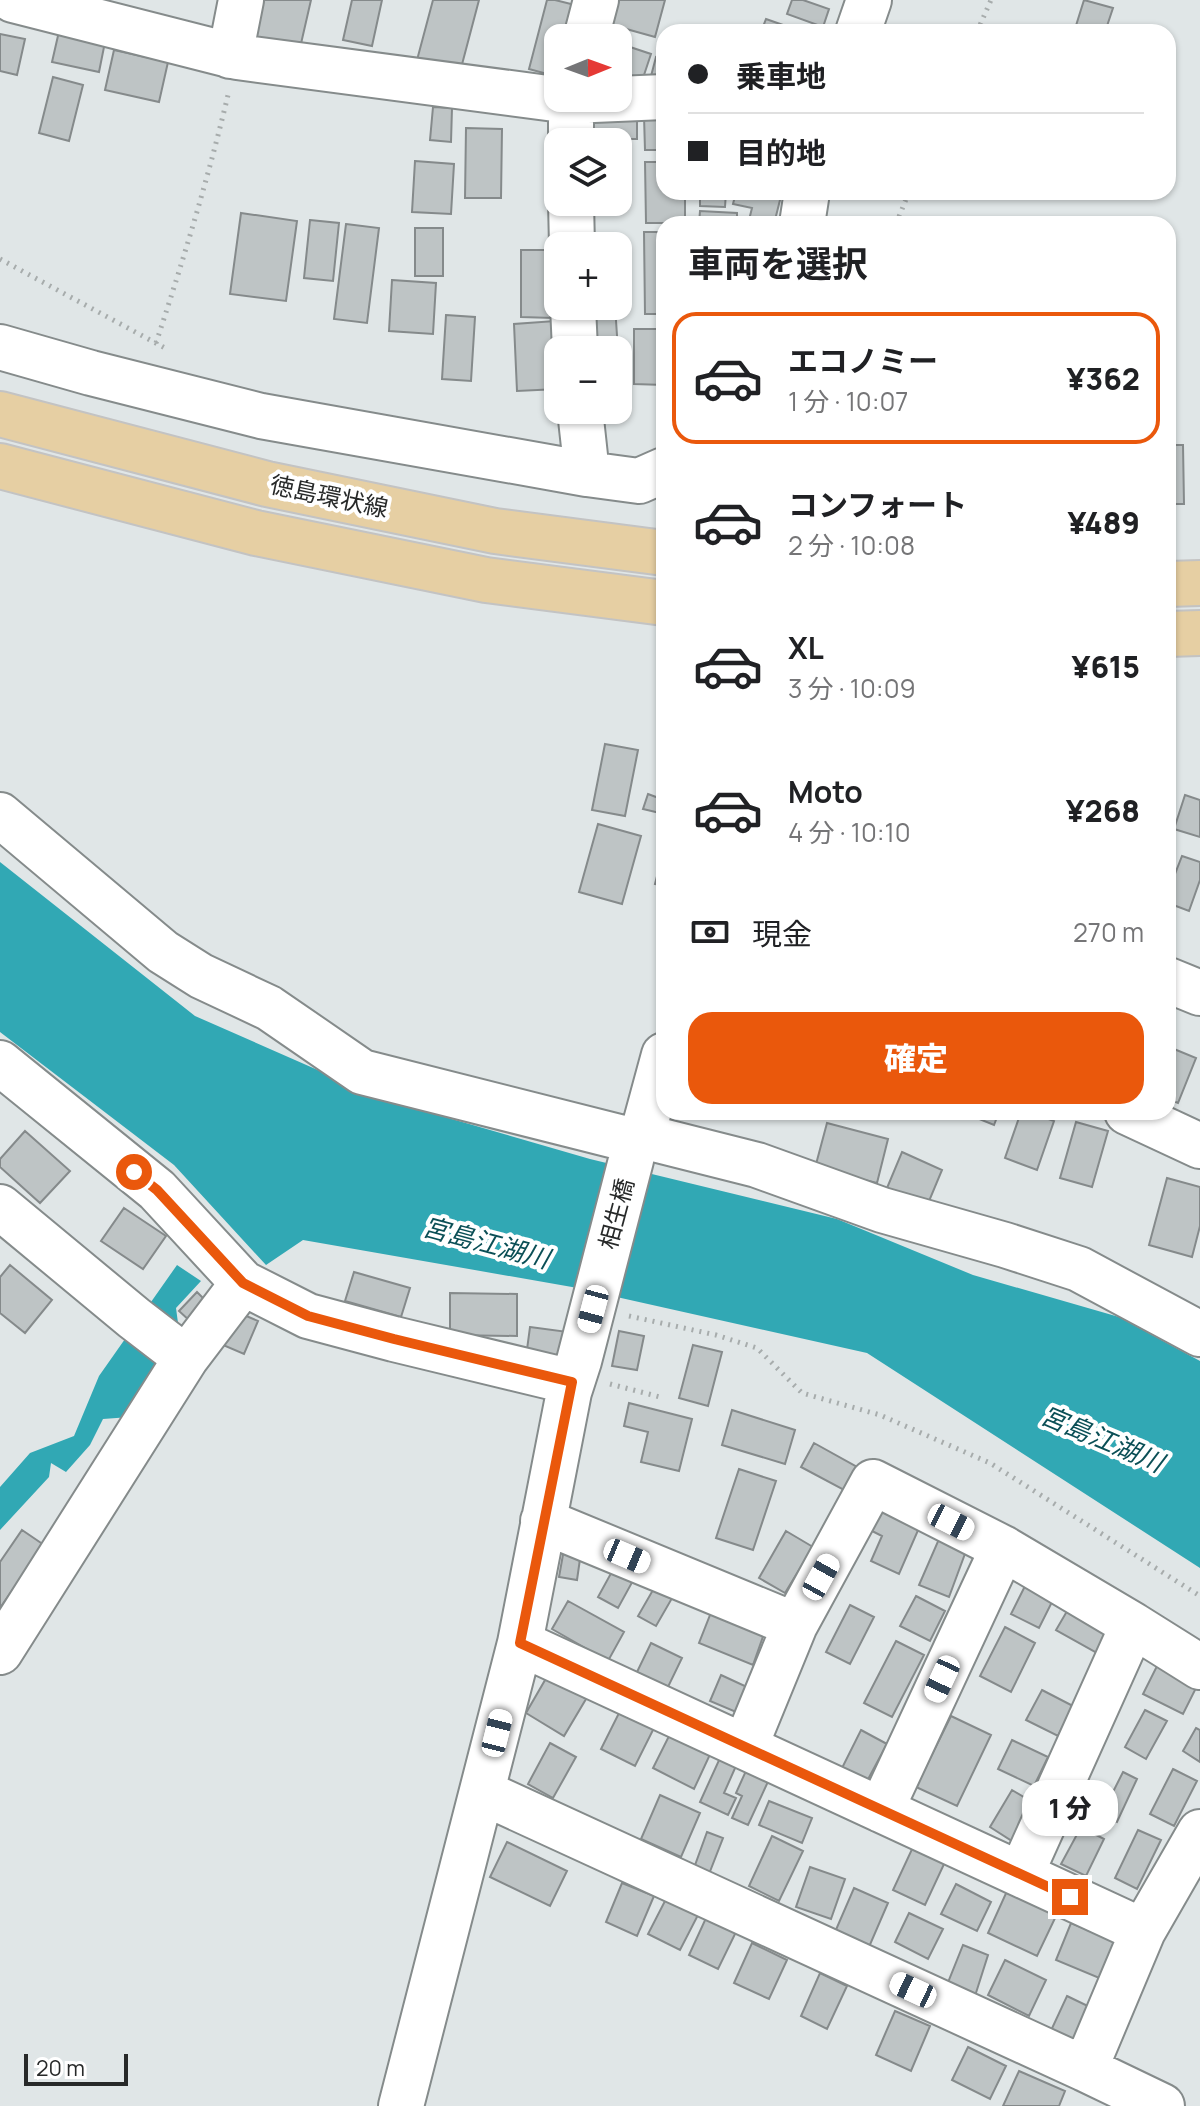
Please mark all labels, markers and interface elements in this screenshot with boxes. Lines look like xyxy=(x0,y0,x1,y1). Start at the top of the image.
north arrow xyxy=(544,24,632,112)
map controls xyxy=(544,24,632,424)
text: 乗車地 xyxy=(736,55,826,96)
button: layers xyxy=(544,128,632,216)
text: 目的地 xyxy=(736,132,826,173)
button: + xyxy=(544,232,632,320)
text: 車両を選択 xyxy=(688,239,868,288)
button: − xyxy=(544,336,632,424)
text: エコノミー xyxy=(788,340,938,381)
icon: car xyxy=(692,342,764,414)
text: ¥362 xyxy=(1067,358,1140,399)
text: 1 分 · 10:07 xyxy=(788,383,908,419)
street label: 徳島環状線 xyxy=(267,467,391,524)
text: コンフォート xyxy=(788,484,967,525)
icon: car xyxy=(692,486,764,558)
text: ¥489 xyxy=(1067,502,1140,543)
text: 2 分 · 10:08 xyxy=(788,527,915,563)
text: XL xyxy=(788,627,824,668)
icon: car xyxy=(692,630,764,702)
text: ¥615 xyxy=(1072,646,1140,687)
text: 3 分 · 10:09 xyxy=(788,670,916,706)
text: Moto xyxy=(788,771,863,812)
icon: car xyxy=(692,774,764,846)
text: ¥268 xyxy=(1066,790,1140,831)
text: 4 分 · 10:10 xyxy=(788,814,911,850)
icon: cash xyxy=(688,910,732,954)
text: 現金 xyxy=(752,913,812,954)
text: 270 m xyxy=(1073,914,1144,950)
button: 確定 xyxy=(688,1012,1144,1104)
route start xyxy=(116,1154,152,1190)
street label: 相生橋 xyxy=(590,1175,641,1253)
water label: 宮島江湖川 xyxy=(419,1208,557,1277)
car xyxy=(575,1283,611,1335)
water label: 宮島江湖川 xyxy=(1036,1396,1172,1481)
car xyxy=(924,1500,978,1544)
car xyxy=(600,1536,654,1576)
car xyxy=(799,1550,843,1604)
car xyxy=(921,1652,963,1706)
car xyxy=(480,1707,514,1759)
callout: 1 分 xyxy=(1022,1781,1118,1837)
text: 1 分 xyxy=(1048,1790,1092,1826)
route end xyxy=(1052,1879,1088,1915)
car xyxy=(886,1969,940,2011)
scale bar xyxy=(24,2050,128,2086)
text: 20 m xyxy=(36,2053,85,2083)

